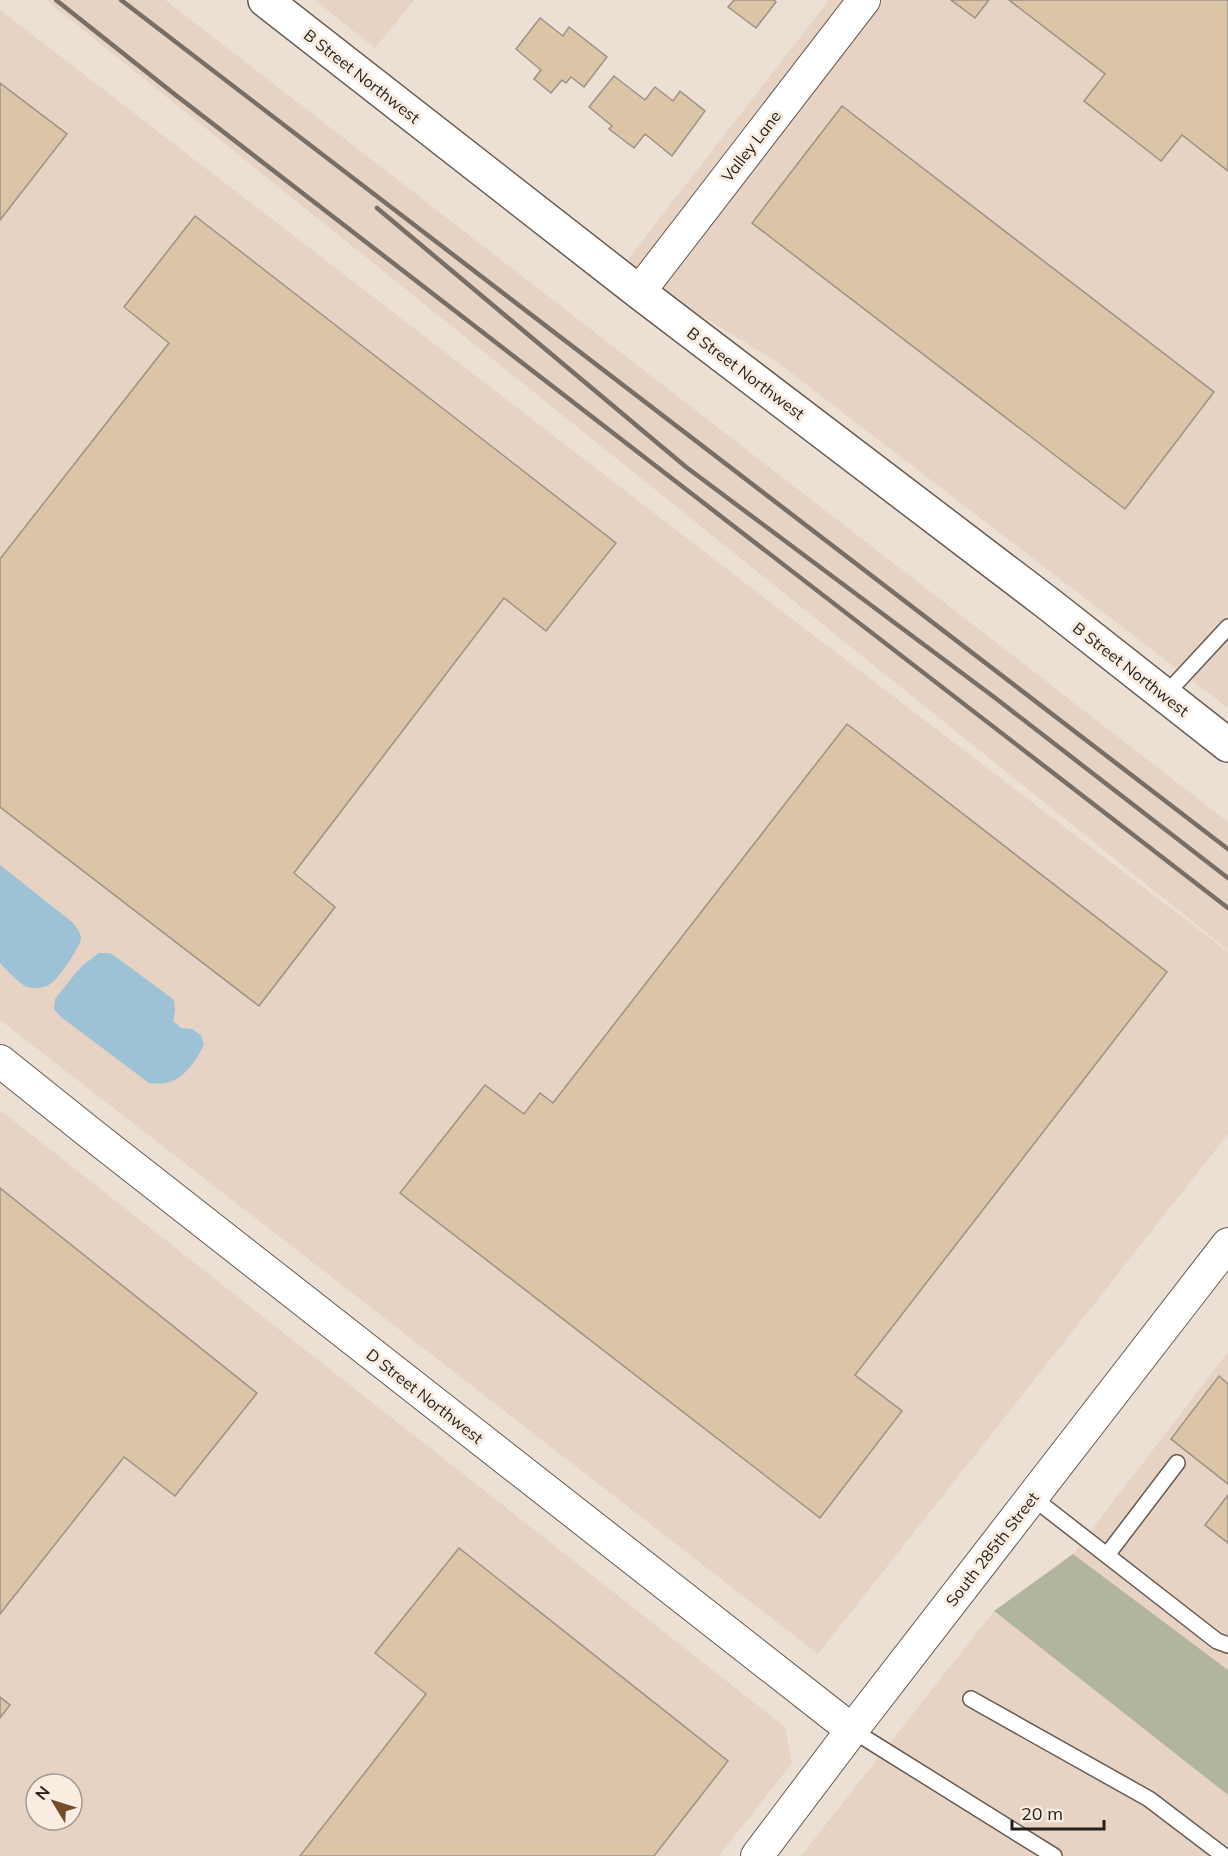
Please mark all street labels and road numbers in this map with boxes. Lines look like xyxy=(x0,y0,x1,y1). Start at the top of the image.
street label: B Street Northwest xyxy=(300,25,424,128)
street label: Valley Lane xyxy=(717,106,785,186)
street label: B Street Northwest xyxy=(683,322,809,424)
street label: B Street Northwest xyxy=(1069,618,1193,721)
street label: D Street Northwest xyxy=(363,1344,488,1448)
street label: South 285th Street xyxy=(941,1487,1043,1610)

